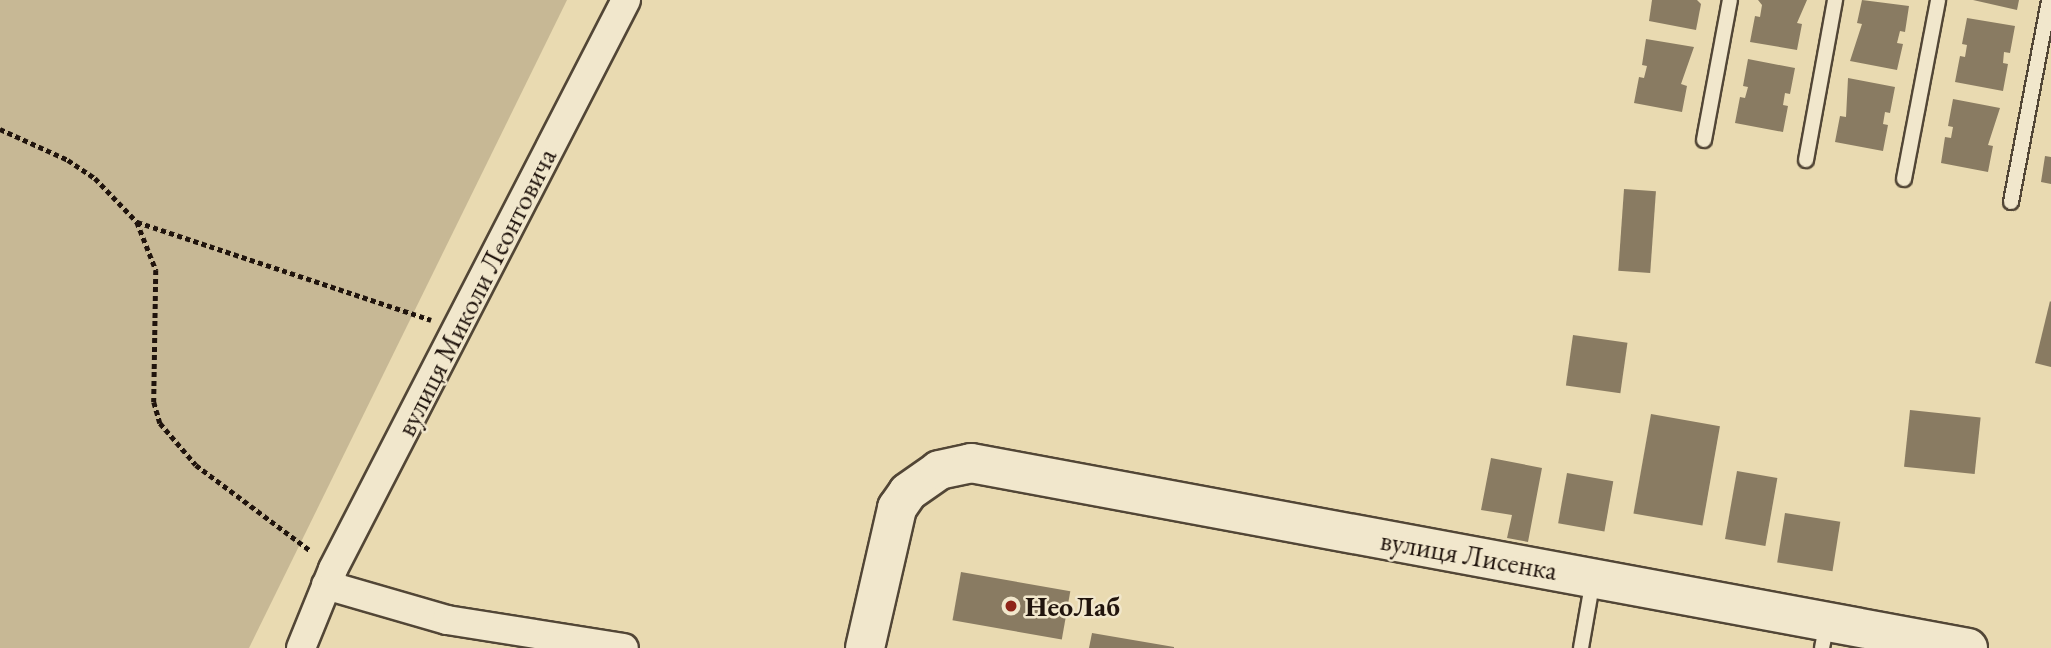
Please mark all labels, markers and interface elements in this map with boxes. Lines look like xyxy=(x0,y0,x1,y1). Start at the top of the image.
street label: вулиця Миколи Леонтовича xyxy=(389,143,563,441)
street label: вулиця Лисенка xyxy=(1378,523,1560,587)
place label: НеоЛаб xyxy=(1025,589,1120,623)
marker: НеоЛаб xyxy=(1003,598,1019,614)

